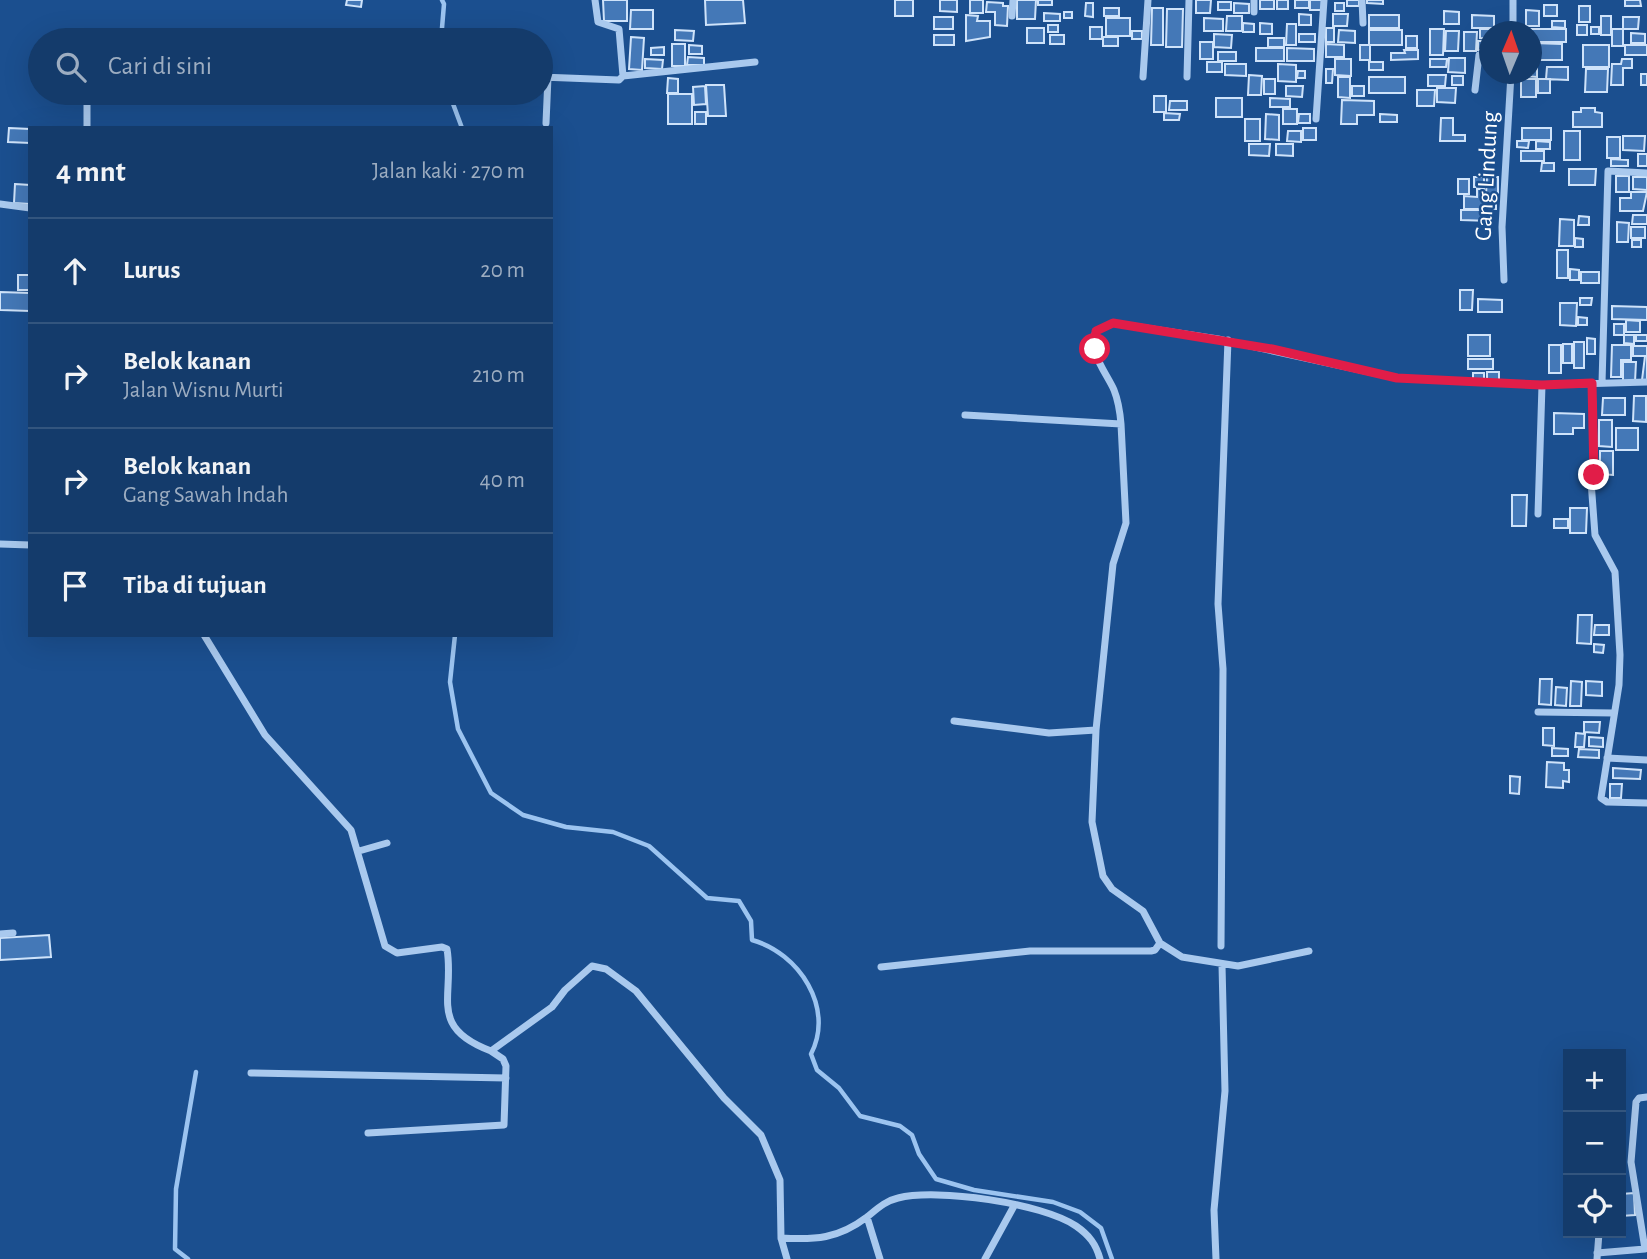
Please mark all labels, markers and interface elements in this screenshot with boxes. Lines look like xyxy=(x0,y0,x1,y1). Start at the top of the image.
north arrow xyxy=(1479,21,1542,84)
search box xyxy=(28,28,553,105)
icon: search xyxy=(52,48,90,86)
text: Cari di sini xyxy=(108,53,212,79)
street label: Gang Lindung xyxy=(1472,110,1502,241)
text: 4 mnt xyxy=(56,157,126,187)
text: Jalan kaki · 270 m xyxy=(372,160,525,183)
icon: ahead xyxy=(56,252,94,290)
text: Lurus xyxy=(123,257,180,283)
text: 20 m xyxy=(480,259,525,282)
route start xyxy=(1079,333,1110,364)
text: Belok kanan xyxy=(123,348,251,374)
icon: right xyxy=(56,357,94,395)
text: 210 m xyxy=(472,364,525,387)
text: Jalan Wisnu Murti xyxy=(123,379,284,402)
text: Belok kanan xyxy=(123,453,251,479)
route end xyxy=(1578,459,1609,490)
icon: right xyxy=(56,462,94,500)
text: 40 m xyxy=(480,469,525,492)
text: Gang Sawah Indah xyxy=(123,484,288,507)
icon: arrive xyxy=(56,567,94,605)
text: Tiba di tujuan xyxy=(123,572,267,598)
map controls xyxy=(1563,1049,1626,1238)
button: + xyxy=(1563,1049,1626,1112)
button: − xyxy=(1563,1112,1626,1175)
button: locate xyxy=(1563,1175,1626,1238)

